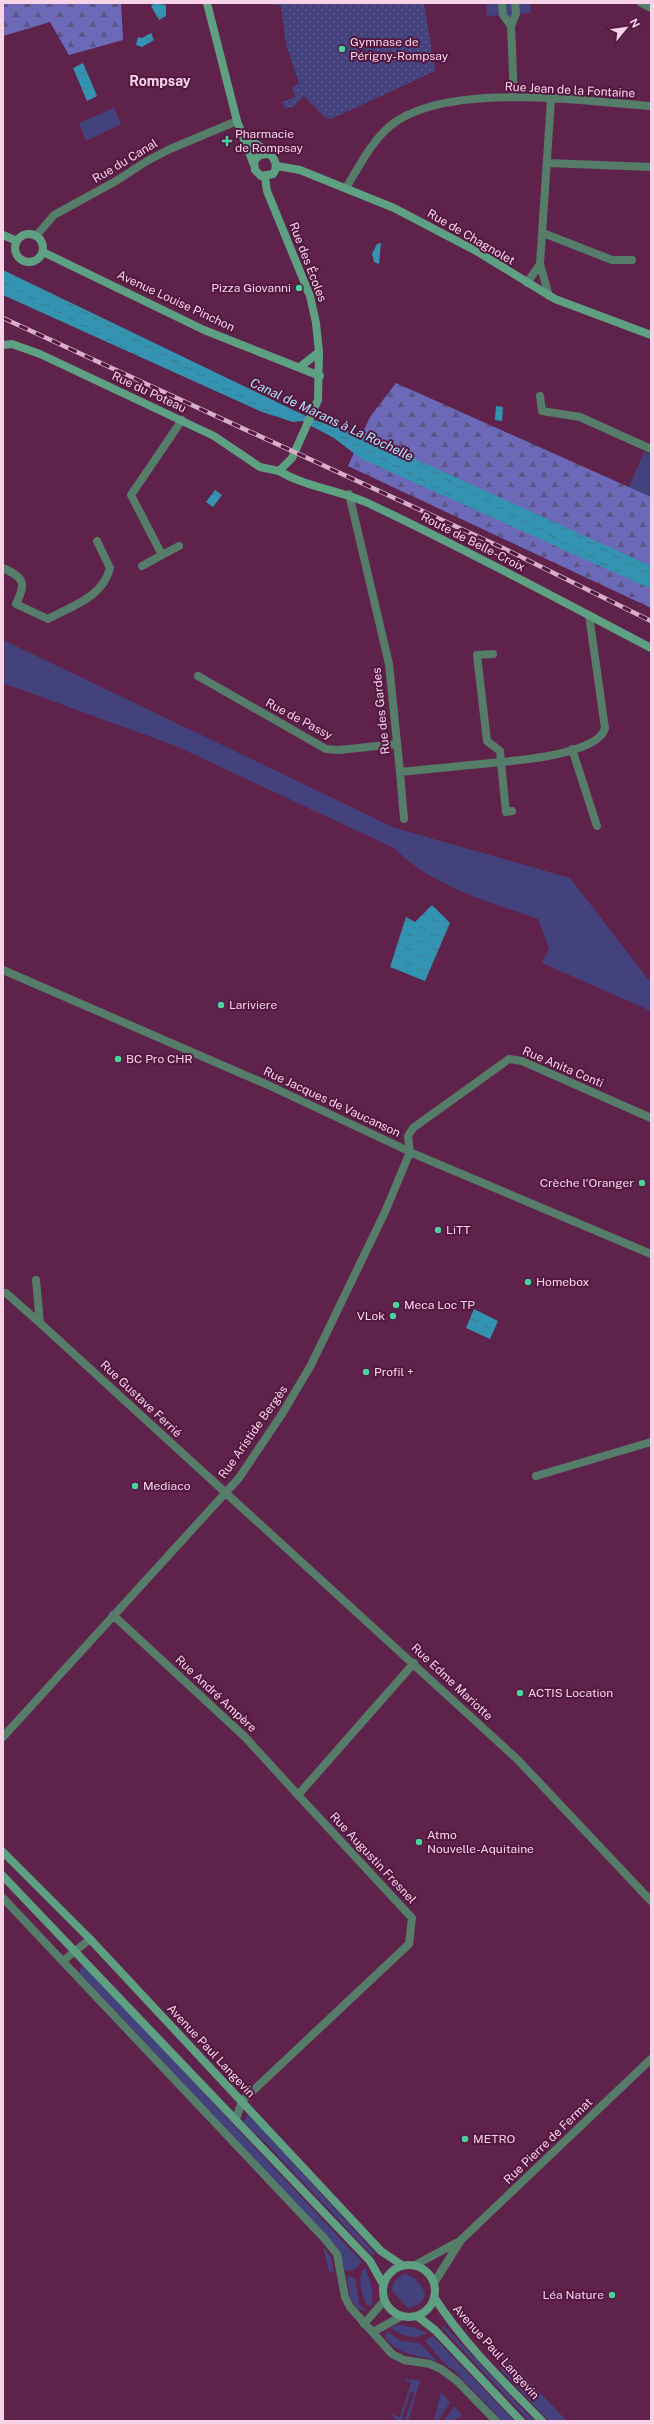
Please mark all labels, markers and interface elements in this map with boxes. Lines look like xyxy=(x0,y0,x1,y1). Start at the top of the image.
north arrow xyxy=(606,8,646,48)
text: N xyxy=(627,16,642,30)
place label: Gymnase de Périgny-Rompsay xyxy=(350,35,449,63)
marker: Gymnase de Périgny-Rompsay xyxy=(337,44,347,54)
district label: Rompsay xyxy=(129,73,191,89)
street label: Rue Jean de la Fontaine xyxy=(504,80,636,100)
place label: Pharmacie de Rompsay xyxy=(235,127,304,155)
street label: Rue du Canal xyxy=(90,136,160,186)
marker: Pharmacie de Rompsay xyxy=(222,136,232,146)
street label: Rue de Chagnolet xyxy=(425,206,518,268)
street label: Rue des Écoles xyxy=(286,220,330,304)
street label: Avenue Louise Pinchon xyxy=(115,268,237,334)
place label: Pizza Giovanni xyxy=(211,281,291,295)
marker: Pizza Giovanni xyxy=(294,283,304,293)
street label: Rue du Poteau xyxy=(110,369,188,415)
water label: Canal de Marans à La Rochelle xyxy=(248,375,416,464)
street label: Route de Belle-Croix xyxy=(419,510,528,574)
street label: Rue des Gardes xyxy=(369,667,393,755)
street label: Rue de Passy xyxy=(263,695,335,743)
place label: Lariviere xyxy=(229,998,277,1012)
marker: Lariviere xyxy=(216,1000,226,1010)
street label: Rue Anita Conti xyxy=(520,1044,606,1090)
place label: BC Pro CHR xyxy=(126,1052,193,1066)
marker: BC Pro CHR xyxy=(113,1054,123,1064)
street label: Rue Jacques de Vaucanson xyxy=(261,1064,403,1140)
place label: Crèche l'Oranger xyxy=(540,1176,634,1190)
marker: Crèche l'Oranger xyxy=(637,1178,647,1188)
place label: LiTT xyxy=(446,1223,470,1237)
marker: LiTT xyxy=(433,1225,443,1235)
place label: Homebox xyxy=(536,1275,590,1289)
marker: Homebox xyxy=(523,1277,533,1287)
place label: Meca Loc TP xyxy=(404,1298,475,1312)
marker: Meca Loc TP xyxy=(391,1300,401,1310)
place label: VLok xyxy=(357,1309,385,1323)
marker: VLok xyxy=(388,1311,398,1321)
street label: Rue Gustave Ferrié xyxy=(98,1358,185,1440)
place label: Profil + xyxy=(374,1365,414,1379)
marker: Profil + xyxy=(361,1367,371,1377)
street label: Rue Aristide Bergès xyxy=(216,1383,290,1481)
place label: Mediaco xyxy=(143,1479,191,1493)
marker: Mediaco xyxy=(130,1481,140,1491)
street label: Rue Edme Mariotte xyxy=(408,1641,496,1723)
street label: Rue André Ampère xyxy=(173,1653,260,1735)
place label: ACTIS Location xyxy=(528,1686,613,1700)
marker: ACTIS Location xyxy=(515,1688,525,1698)
street label: Rue Augustin Fresnel xyxy=(327,1809,419,1907)
place label: Atmo Nouvelle-Aquitaine xyxy=(427,1828,534,1856)
marker: Atmo Nouvelle-Aquitaine xyxy=(414,1837,424,1847)
street label: Avenue Paul Langevin xyxy=(164,2002,258,2100)
street label: Rue Pierre de Fermat xyxy=(501,2095,595,2187)
place label: METRO xyxy=(473,2132,515,2146)
marker: METRO xyxy=(460,2134,470,2144)
place label: Léa Nature xyxy=(543,2288,604,2302)
marker: Léa Nature xyxy=(607,2290,617,2300)
street label: Avenue Paul Langevin xyxy=(450,2302,542,2402)

